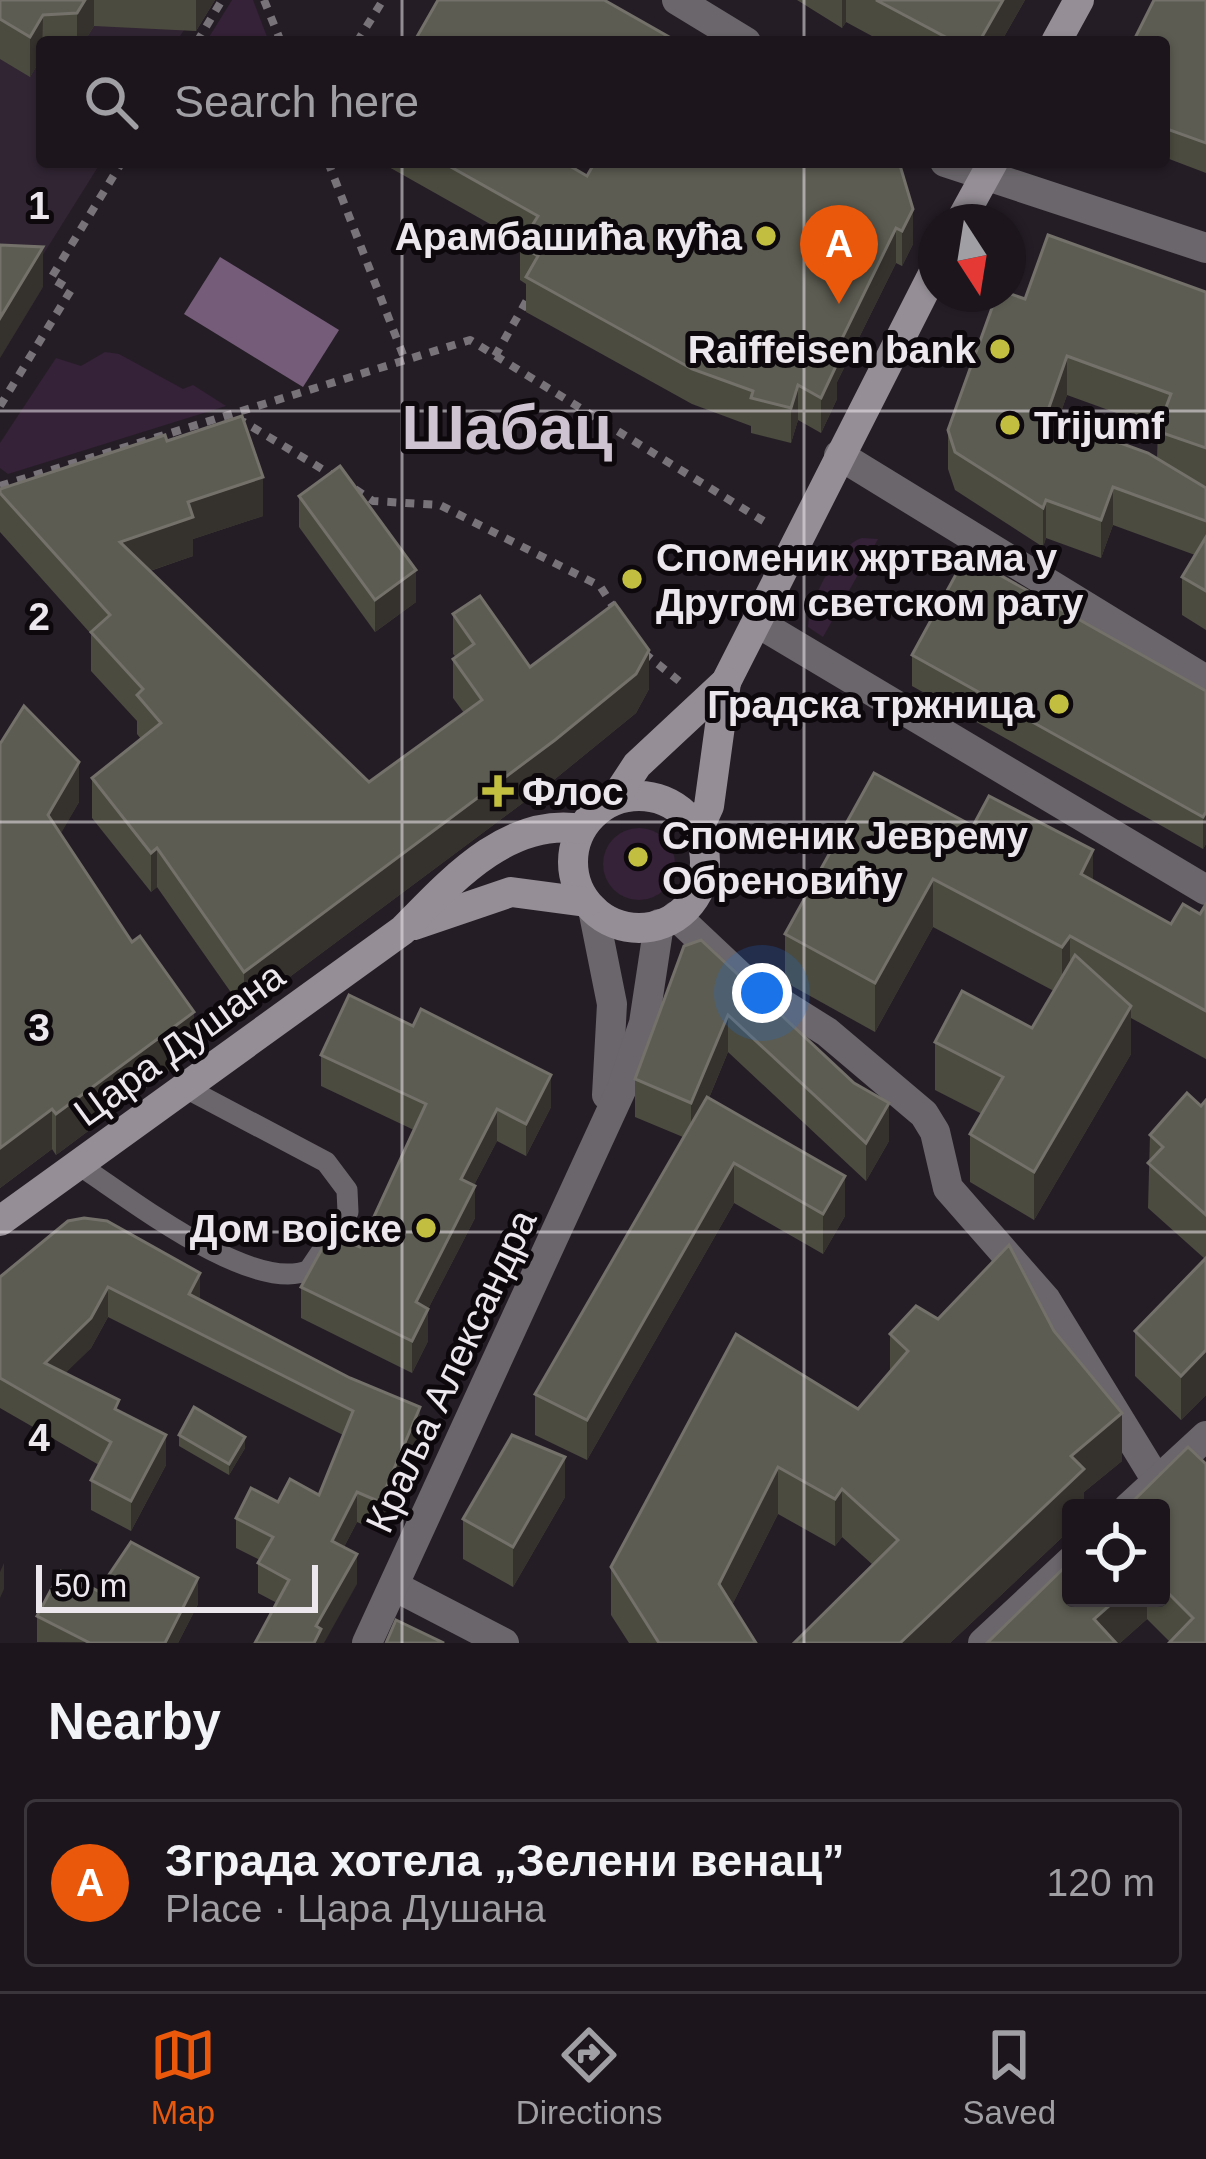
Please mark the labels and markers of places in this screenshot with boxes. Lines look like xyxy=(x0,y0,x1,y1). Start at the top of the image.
pin: A xyxy=(800,205,878,304)
place label: Арамбашића кућа xyxy=(395,215,742,258)
marker: Арамбашића кућа xyxy=(753,223,779,249)
place label: Raiffeisen bank xyxy=(688,328,976,371)
marker: Raiffeisen bank xyxy=(987,336,1013,362)
place label: Trijumf xyxy=(1034,404,1165,447)
marker: Trijumf xyxy=(997,412,1023,438)
place label: Споменик жртвама у Другом светском рату xyxy=(656,536,1084,624)
marker: Споменик жртвама у Другом светском рату xyxy=(619,566,645,592)
place label: Градска тржница xyxy=(707,683,1035,726)
marker: Градска тржница xyxy=(1046,691,1072,717)
place label: Флос xyxy=(522,770,624,813)
marker: Флос xyxy=(485,778,511,804)
place label: Споменик Јеврему Обреновићу xyxy=(662,814,1028,902)
marker: Споменик Јеврему Обреновићу xyxy=(625,844,651,870)
place label: Дом војске xyxy=(190,1207,402,1250)
marker: Дом војске xyxy=(413,1215,439,1241)

